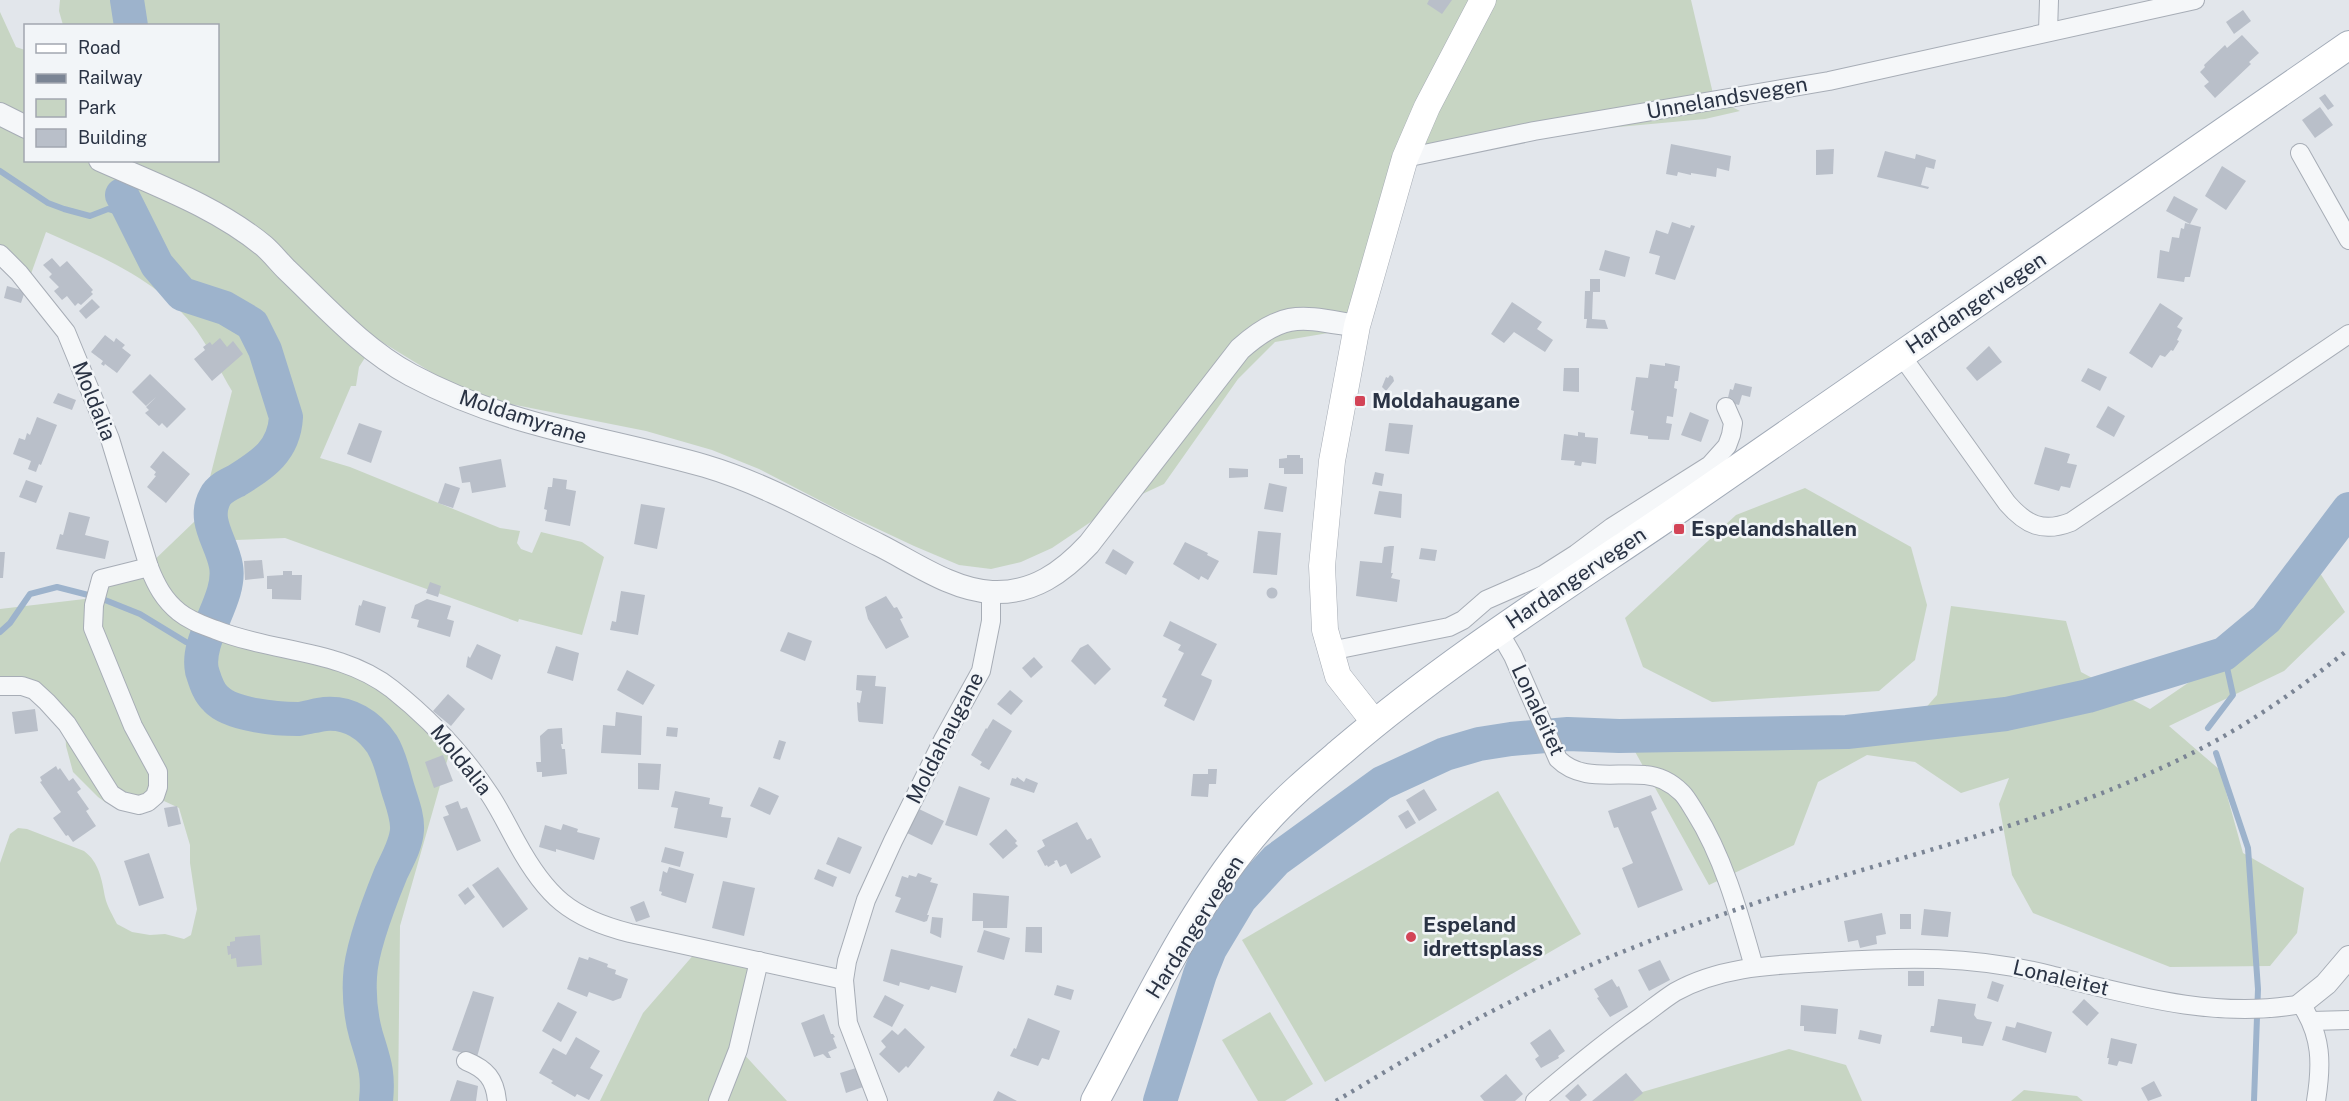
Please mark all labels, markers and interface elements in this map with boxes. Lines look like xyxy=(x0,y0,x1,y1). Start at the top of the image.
legend xyxy=(24,24,219,162)
text: Road xyxy=(78,37,121,58)
text: Railway xyxy=(78,67,143,88)
street label: Unnelandsvegen xyxy=(1645,71,1809,124)
text: Park xyxy=(78,97,116,118)
text: Building xyxy=(78,127,147,148)
street label: Hardangervegen xyxy=(1901,246,2051,359)
street label: Moldalia xyxy=(67,357,122,444)
street label: Moldamyrane xyxy=(456,384,590,449)
place label: Moldahaugane xyxy=(1372,388,1520,413)
marker: Moldahaugane xyxy=(1353,394,1367,408)
place label: Espelandshallen xyxy=(1691,516,1857,541)
street label: Hardangervegen xyxy=(1501,521,1651,634)
marker: Espelandshallen xyxy=(1672,522,1686,536)
street label: Lonaleitet xyxy=(1506,660,1570,759)
street label: Moldahaugane xyxy=(901,668,988,808)
street label: Moldalia xyxy=(425,719,497,800)
street label: Hardangervegen xyxy=(1141,851,1249,1003)
place label: Espeland idrettsplass xyxy=(1423,912,1543,961)
marker: Espeland idrettsplass xyxy=(1404,930,1418,944)
street label: Lonaleitet xyxy=(2011,954,2112,1001)

